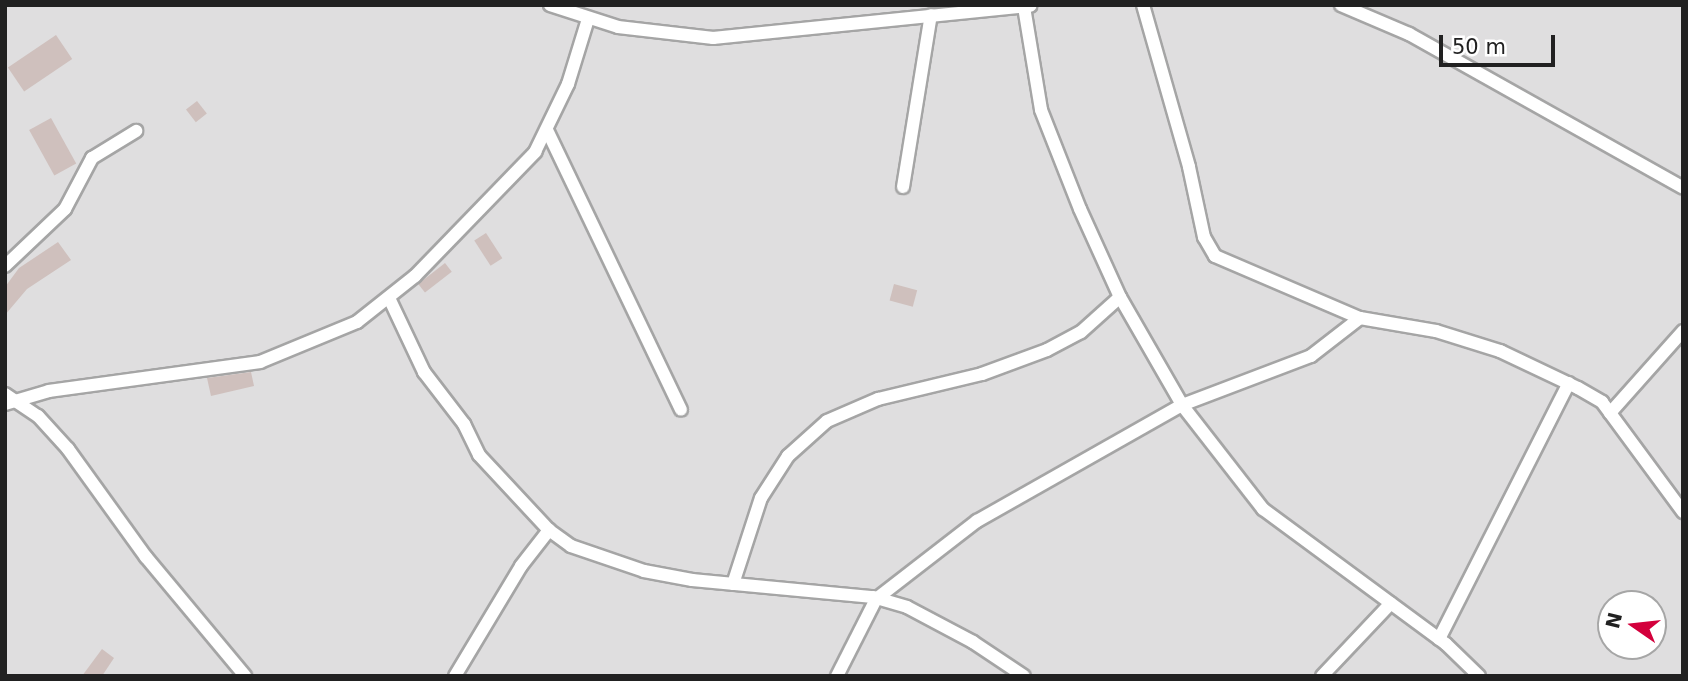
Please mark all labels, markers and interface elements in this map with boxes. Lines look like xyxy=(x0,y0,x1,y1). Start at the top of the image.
scale bar xyxy=(1443,21,1558,65)
text: 50 m xyxy=(1452,35,1506,59)
north arrow xyxy=(1597,590,1667,660)
text: N xyxy=(1601,610,1626,631)

